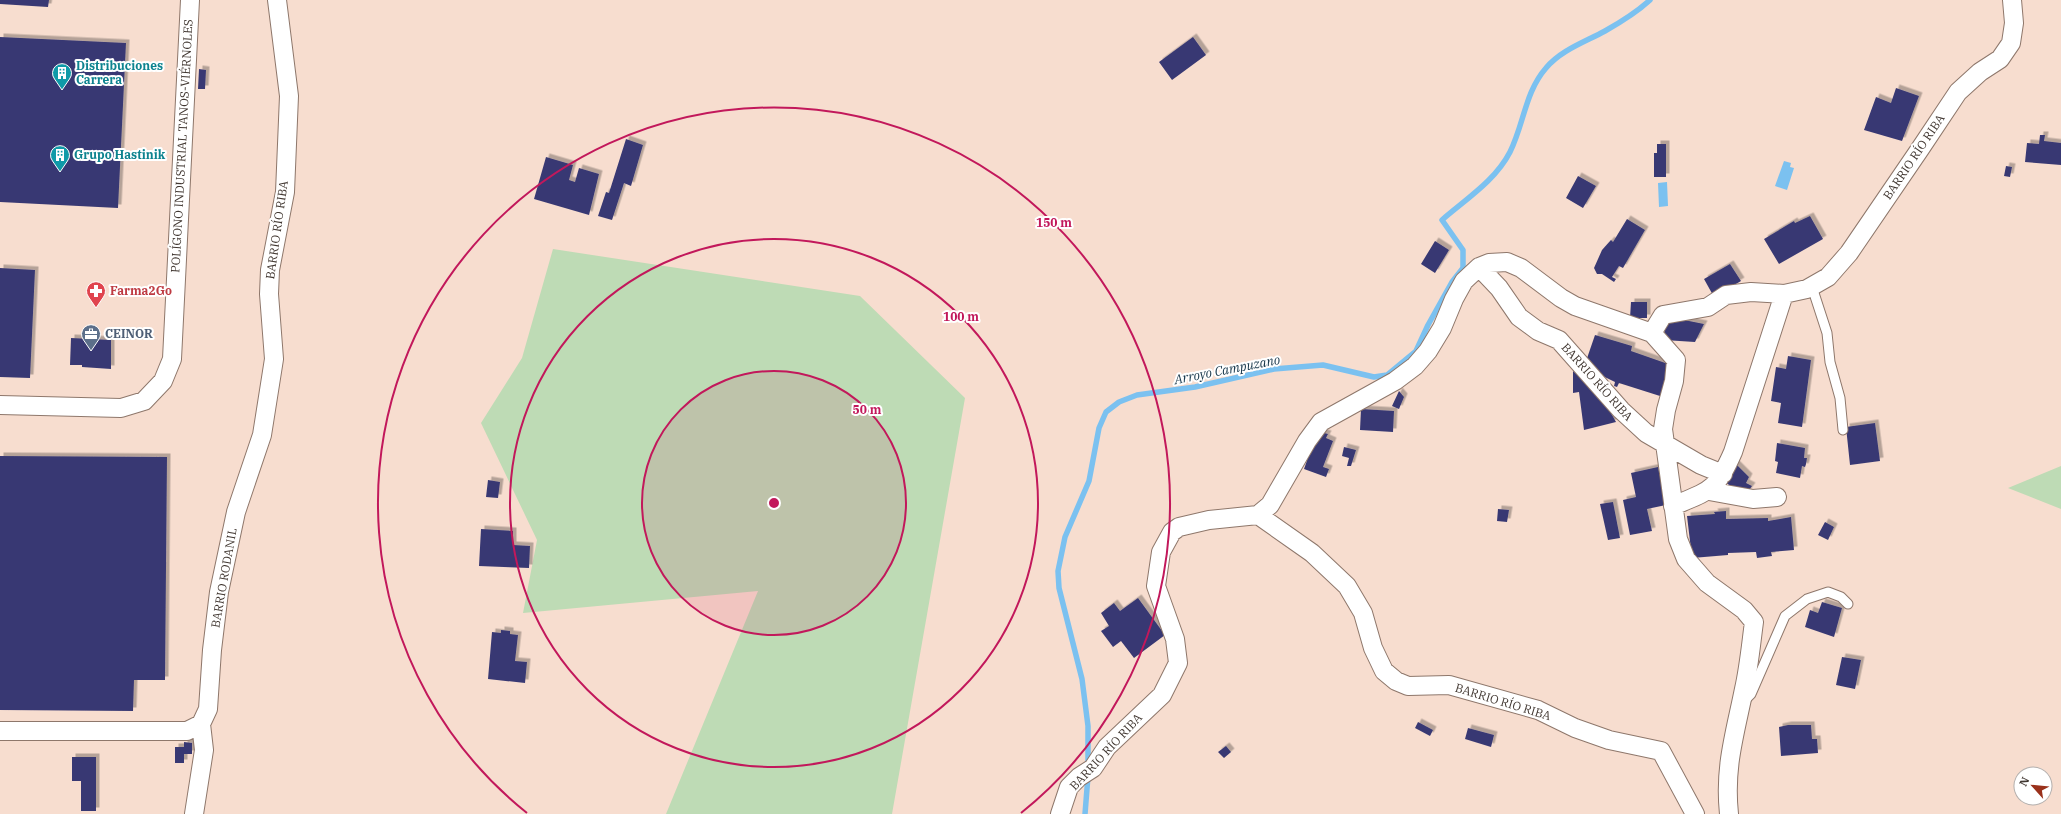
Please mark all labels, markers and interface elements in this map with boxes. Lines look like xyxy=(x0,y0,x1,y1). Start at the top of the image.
street label: POLÍGONO INDUSTRIAL TANOS-VIÉRNOLES xyxy=(167,19,196,273)
place label: Distribuciones Carrera xyxy=(76,58,163,87)
building icon: Distribuciones Carrera xyxy=(51,62,73,90)
street label: BARRIO RÍO RIBA xyxy=(1880,111,1948,202)
building icon: Grupo Hastinik xyxy=(49,144,71,172)
place label: Grupo Hastinik xyxy=(74,147,166,162)
street label: BARRIO RÍO RIBA xyxy=(262,179,291,280)
text: 150 m xyxy=(1036,215,1072,230)
pharmacy icon: Farma2Go xyxy=(85,280,107,308)
place label: Farma2Go xyxy=(110,283,172,298)
text: 100 m xyxy=(943,309,979,324)
office icon: CEINOR xyxy=(80,323,102,351)
place label: CEINOR xyxy=(105,326,153,341)
street label: BARRIO RÍO RIBA xyxy=(1558,340,1637,424)
water label: Arroyo Campuzano xyxy=(1172,351,1281,388)
text: 50 m xyxy=(853,402,882,417)
centre of rings xyxy=(767,496,781,510)
street label: BARRIO RODANIL xyxy=(207,527,240,629)
street label: BARRIO RÍO RIBA xyxy=(1453,680,1554,723)
street label: BARRIO RÍO RIBA xyxy=(1066,710,1146,793)
north arrow xyxy=(2013,766,2053,806)
text: N xyxy=(2016,774,2032,789)

